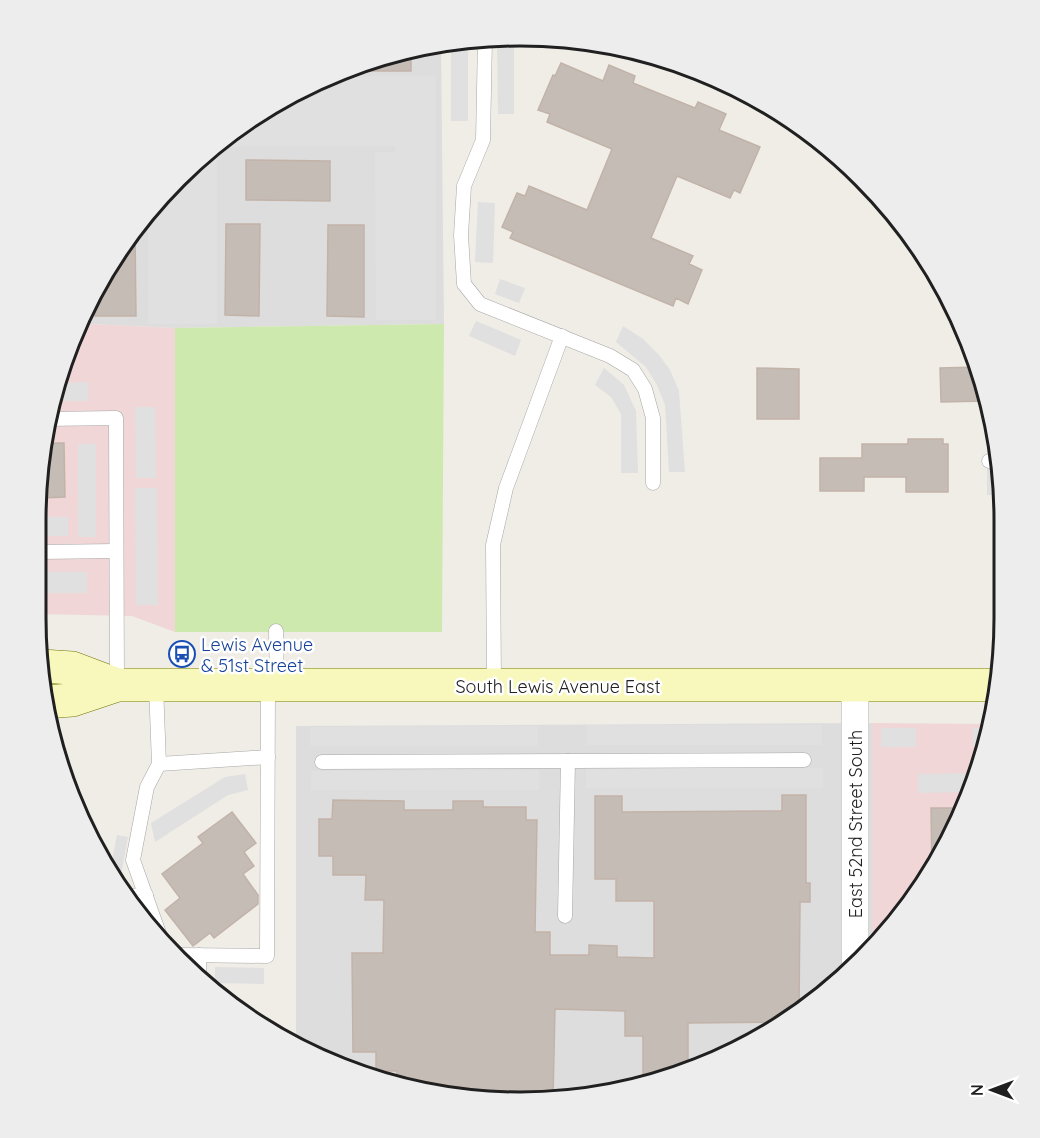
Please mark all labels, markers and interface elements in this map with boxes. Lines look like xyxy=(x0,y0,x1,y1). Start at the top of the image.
place label: Lewis Avenue & 51st Street xyxy=(201,633,313,677)
bus stop icon: Lewis Avenue & 51st Street xyxy=(167,639,197,669)
street label: South Lewis Avenue East xyxy=(455,675,661,698)
street label: East 52nd Street South xyxy=(844,730,867,918)
north arrow xyxy=(962,1060,1022,1120)
text: N xyxy=(967,1084,987,1096)

